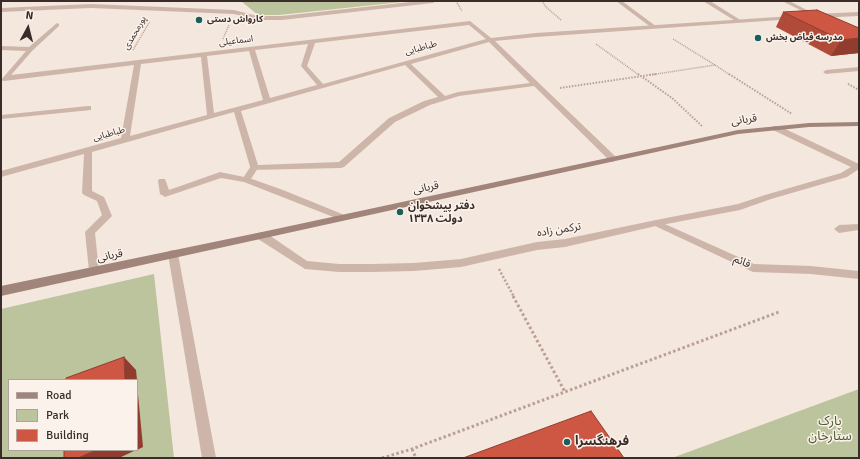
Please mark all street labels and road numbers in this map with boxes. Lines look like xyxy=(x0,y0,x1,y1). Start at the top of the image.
street label: پورمحمدی xyxy=(121,14,149,52)
street label: اسماعیلی xyxy=(218,34,254,48)
street label: طباطبایی xyxy=(404,39,438,57)
street label: قربانی xyxy=(730,112,758,128)
street label: طباطبایی xyxy=(92,125,126,143)
street label: قربانی xyxy=(412,179,440,197)
street label: ترکمن زاده xyxy=(536,220,582,240)
street label: قربانی xyxy=(96,247,124,265)
street label: قائم xyxy=(731,253,753,271)

